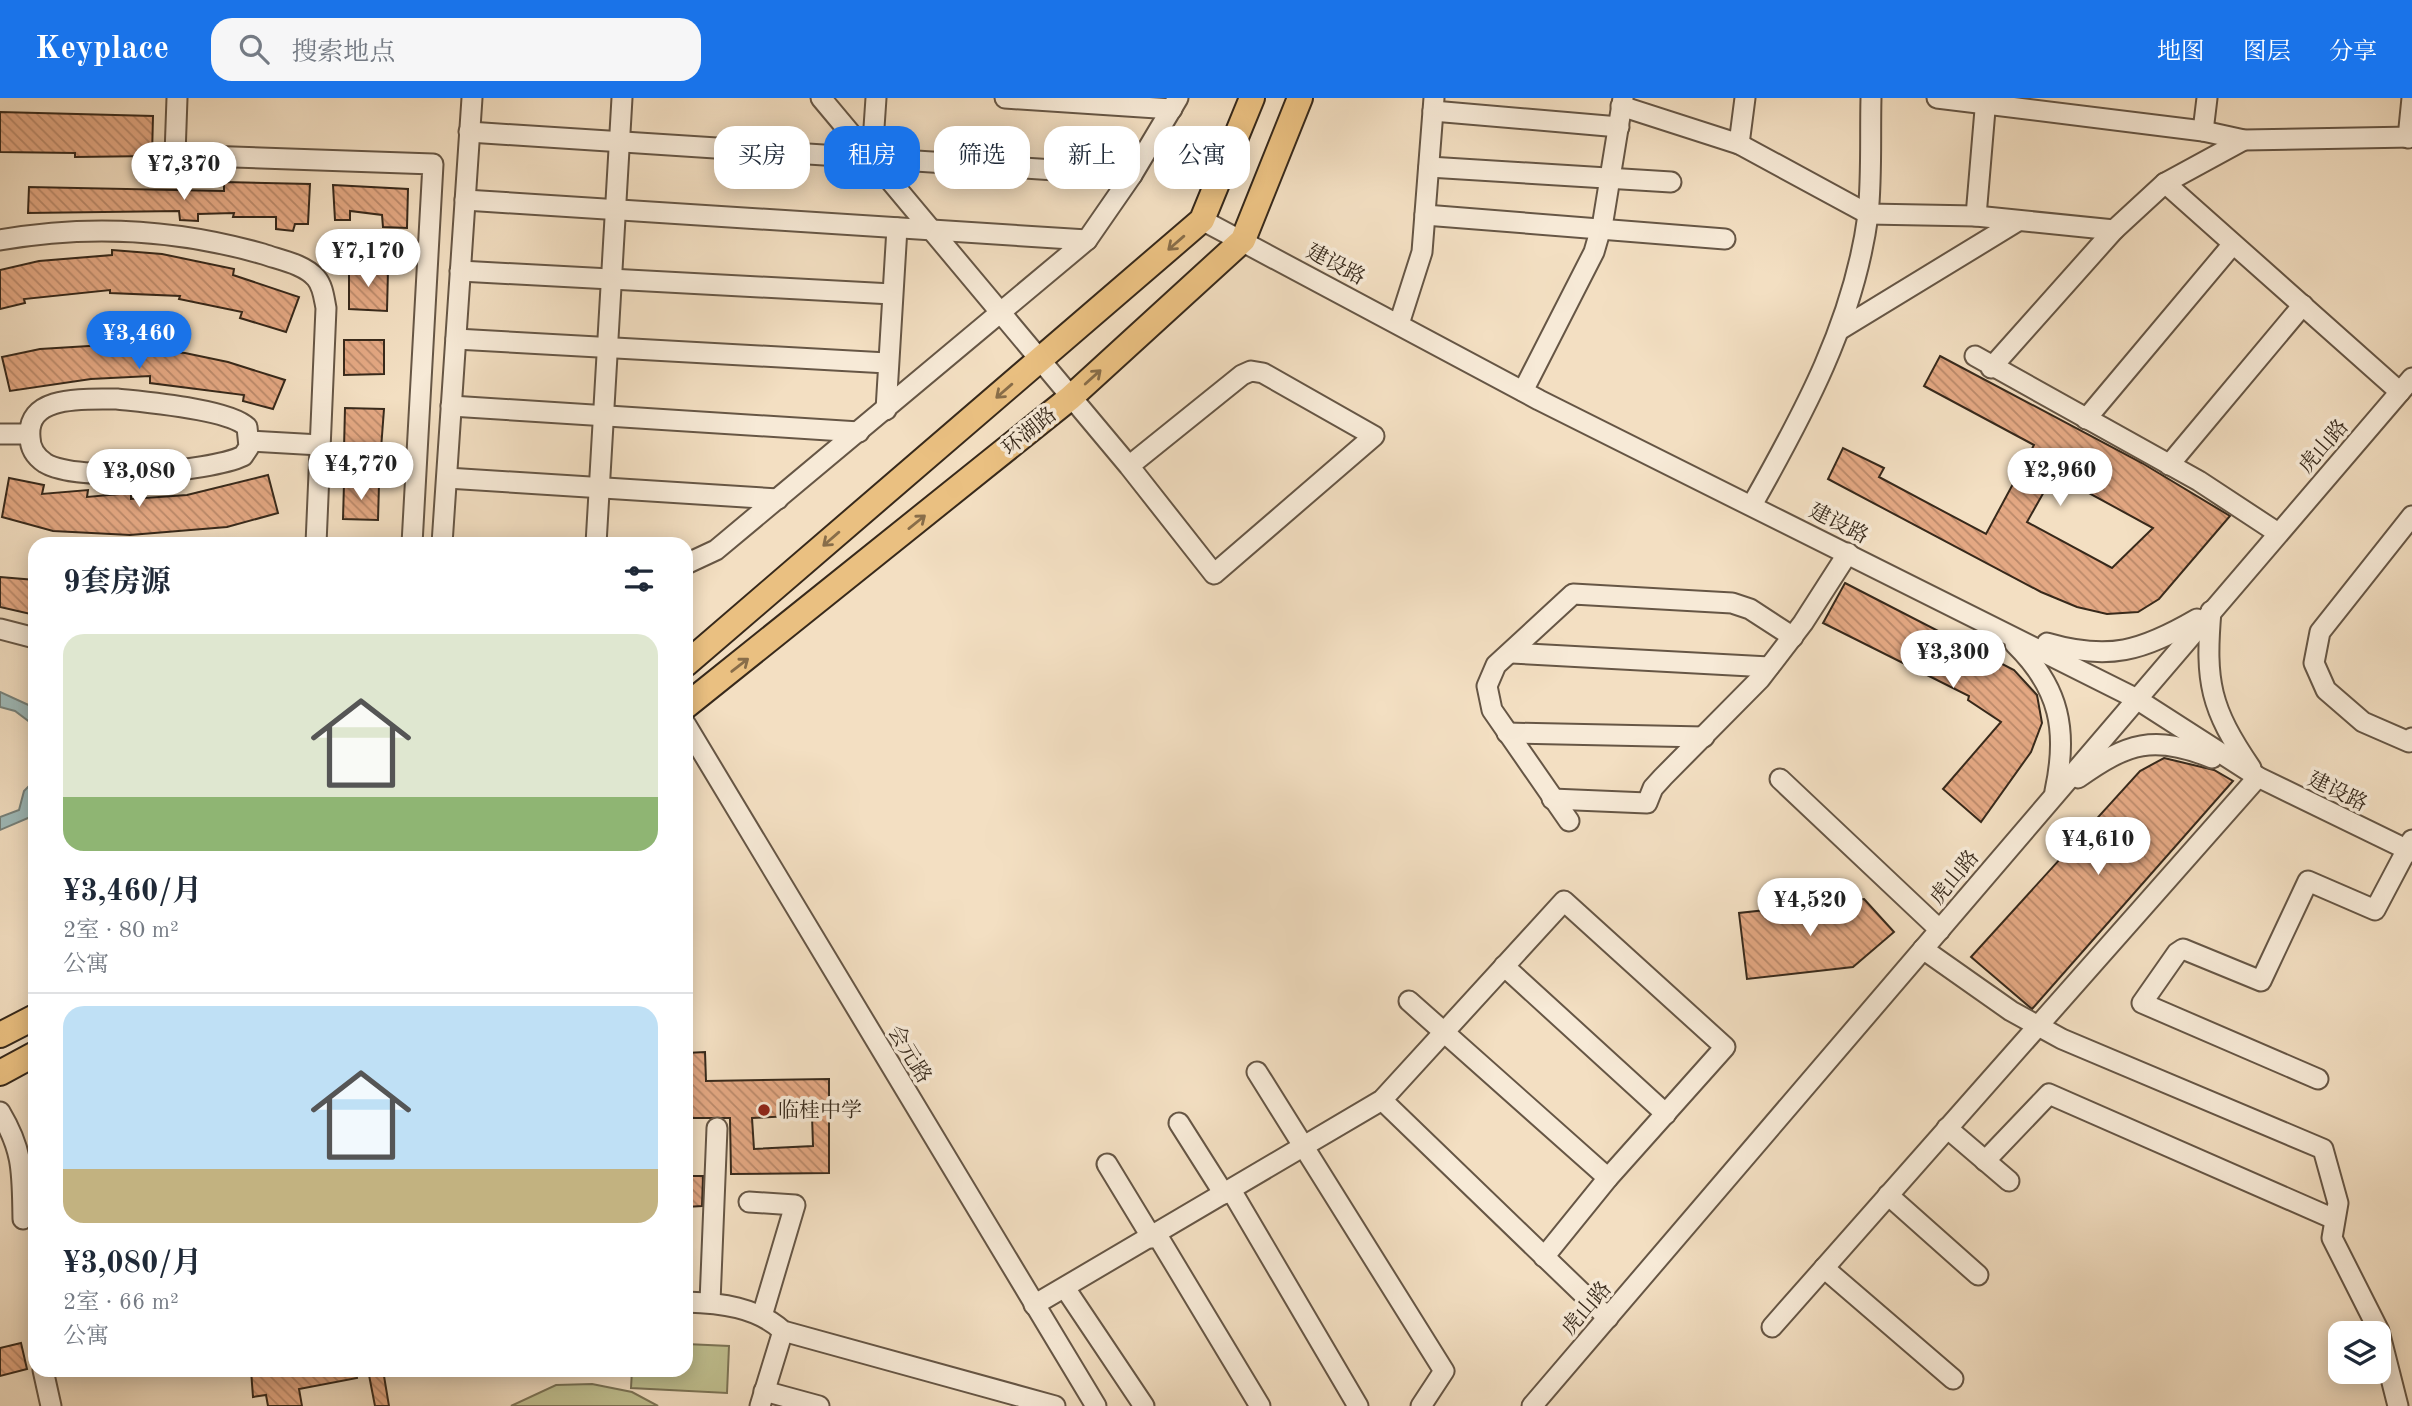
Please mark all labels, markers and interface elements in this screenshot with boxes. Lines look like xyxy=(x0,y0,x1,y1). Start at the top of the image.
search box xyxy=(211,18,701,81)
icon: search xyxy=(235,30,273,68)
text: Keyplace xyxy=(35,33,169,66)
text: 搜索地点 xyxy=(291,40,395,66)
text: 地图 xyxy=(2157,41,2205,65)
text: 图层 xyxy=(2243,41,2291,65)
text: 分享 xyxy=(2329,41,2377,65)
chip: 买房 xyxy=(714,126,810,189)
chip: 租房 xyxy=(824,126,920,189)
chip: 筛选 xyxy=(934,126,1030,189)
chip: 新上 xyxy=(1044,126,1140,189)
chip: 公寓 xyxy=(1154,126,1250,189)
pin: ¥7,370 xyxy=(127,142,241,202)
text: ¥7,370 xyxy=(147,153,221,176)
pin: ¥7,170 xyxy=(311,230,425,289)
one-way arrow xyxy=(1168,235,1186,251)
street label: 建设路 xyxy=(1303,239,1369,289)
text: ¥7,170 xyxy=(331,240,405,263)
pin: ¥3,460 xyxy=(82,312,196,371)
text: ¥3,460 xyxy=(102,322,176,345)
one-way arrow xyxy=(1084,369,1102,385)
one-way arrow xyxy=(995,383,1013,399)
street label: 环湖路 xyxy=(998,403,1061,460)
street label: 虎山路 xyxy=(2294,415,2353,478)
pin: ¥4,770 xyxy=(304,442,418,502)
pin: ¥2,960 xyxy=(2003,448,2117,508)
pin: ¥3,080 xyxy=(82,450,196,509)
text: ¥4,770 xyxy=(324,453,398,476)
text: ¥2,960 xyxy=(2023,459,2097,482)
text: ¥3,080 xyxy=(102,460,176,483)
street label: 建设路 xyxy=(1805,499,1872,548)
one-way arrow xyxy=(908,514,926,529)
one-way arrow xyxy=(823,531,841,547)
icon: filters xyxy=(620,560,658,598)
text: 9套房源 xyxy=(63,568,170,598)
pin: ¥3,300 xyxy=(1896,630,2010,690)
text: ¥3,300 xyxy=(1916,641,1990,664)
one-way arrow xyxy=(731,657,749,672)
icon: home xyxy=(298,680,424,806)
street label: 建设路 xyxy=(2304,767,2371,816)
pin: ¥4,610 xyxy=(2041,818,2155,877)
text: ¥4,610 xyxy=(2061,828,2135,851)
street label: 虎山路 xyxy=(1925,846,1983,909)
text: ¥3,460/月 xyxy=(63,877,202,907)
pin: ¥4,520 xyxy=(1753,878,1867,938)
text: ¥4,520 xyxy=(1773,889,1847,912)
text: 2室 · 80 m² xyxy=(63,919,179,942)
text: 公寓 xyxy=(63,953,109,976)
street label: 会元路 xyxy=(883,1021,936,1087)
icon: home xyxy=(298,1052,424,1178)
place label: 临桂中学 xyxy=(778,1099,862,1122)
marker: 临桂中学 xyxy=(756,1102,772,1118)
text: ¥3,080/月 xyxy=(63,1249,202,1279)
street label: 虎山路 xyxy=(1557,1277,1616,1340)
text: 2室 · 66 m² xyxy=(63,1291,179,1314)
map controls xyxy=(2328,1321,2391,1384)
button: layers xyxy=(2328,1321,2391,1384)
text: 公寓 xyxy=(63,1325,109,1348)

